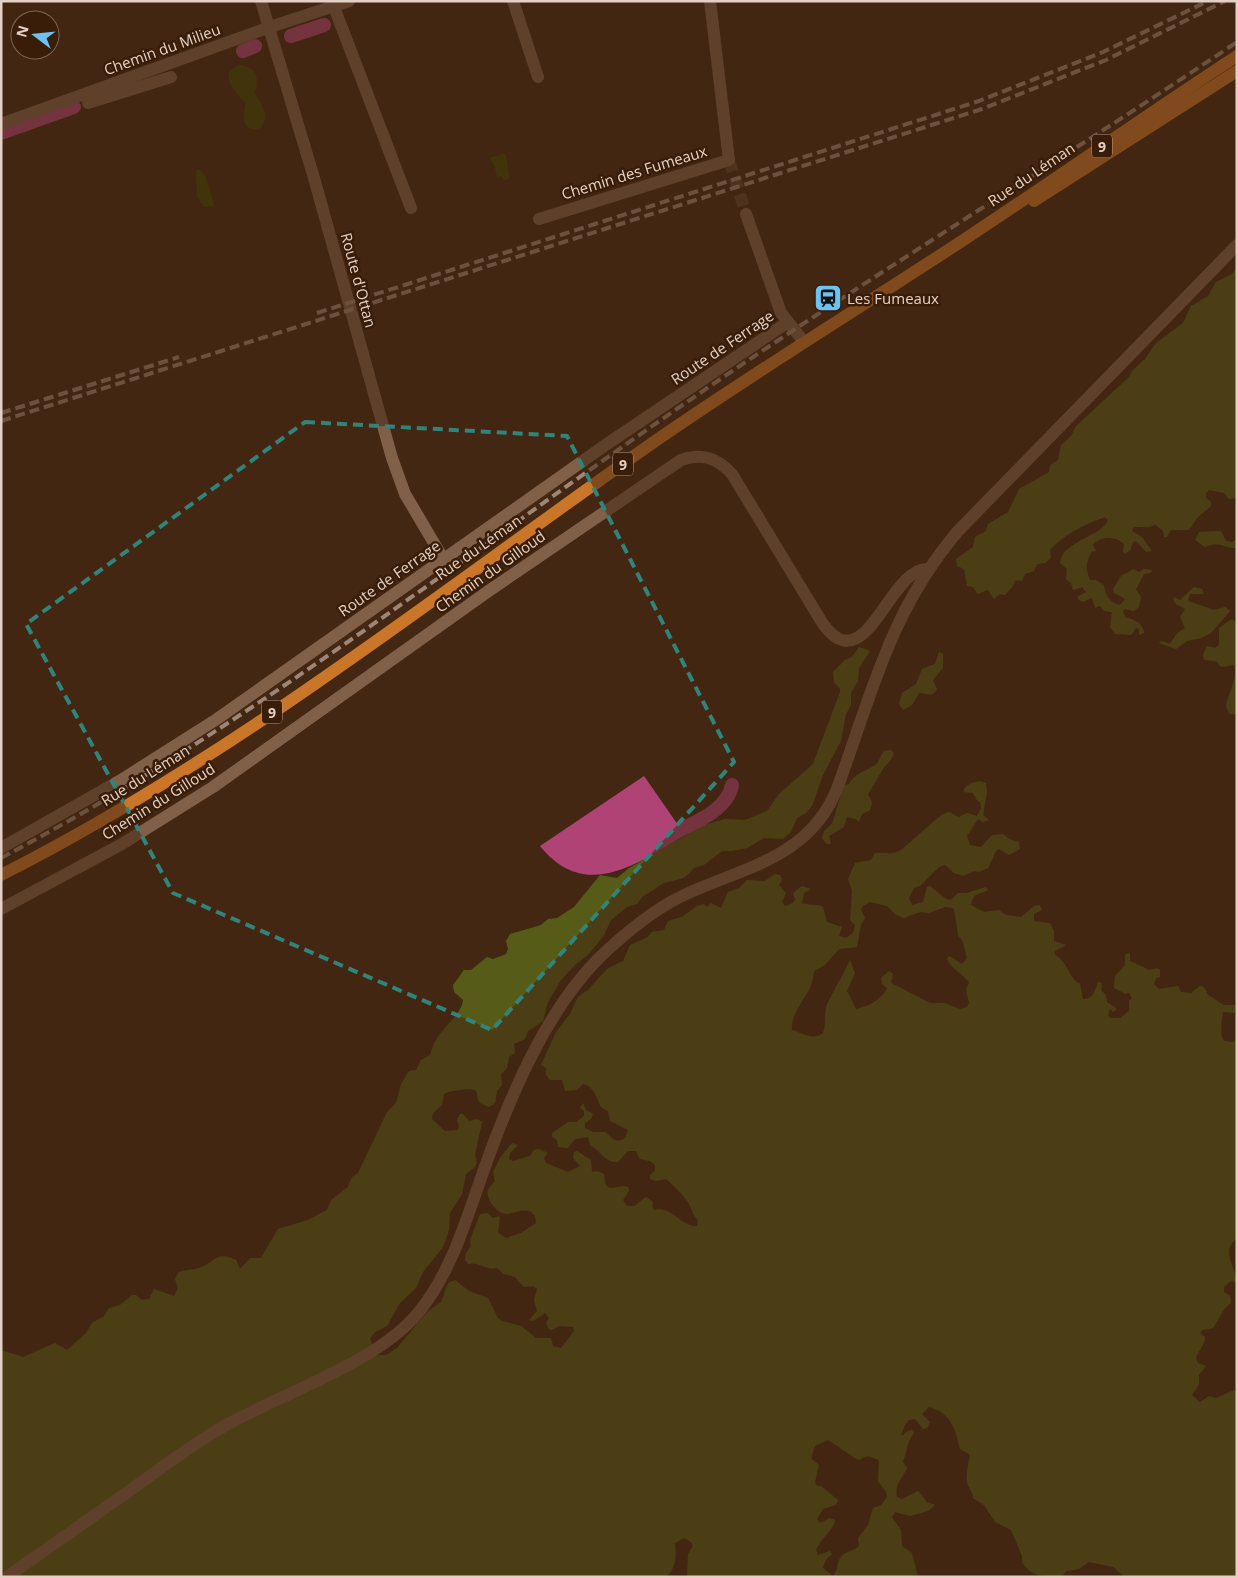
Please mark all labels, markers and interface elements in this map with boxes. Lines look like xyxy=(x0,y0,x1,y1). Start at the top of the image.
north arrow xyxy=(10,10,60,60)
street label: Chemin du Milieu xyxy=(101,19,223,79)
text: N xyxy=(11,23,33,39)
road number: 9 xyxy=(1092,134,1112,158)
street label: Rue du Léman xyxy=(984,138,1078,210)
street label: Chemin des Fumeaux xyxy=(559,140,709,204)
street label: Route d'Ottan xyxy=(337,230,381,330)
station icon: Les Fumeaux xyxy=(813,283,843,313)
place label: Les Fumeaux xyxy=(847,288,939,308)
street label: Route de Ferrage xyxy=(667,305,777,389)
road number: 9 xyxy=(613,452,633,476)
street label: Rue du Léman xyxy=(431,510,525,584)
street label: Chemin du Gilloud xyxy=(431,526,549,616)
street label: Route de Ferrage xyxy=(334,535,444,621)
road number: 9 xyxy=(262,700,282,724)
street label: Rue du Léman xyxy=(97,740,193,810)
street label: Chemin du Gilloud xyxy=(98,758,218,844)

